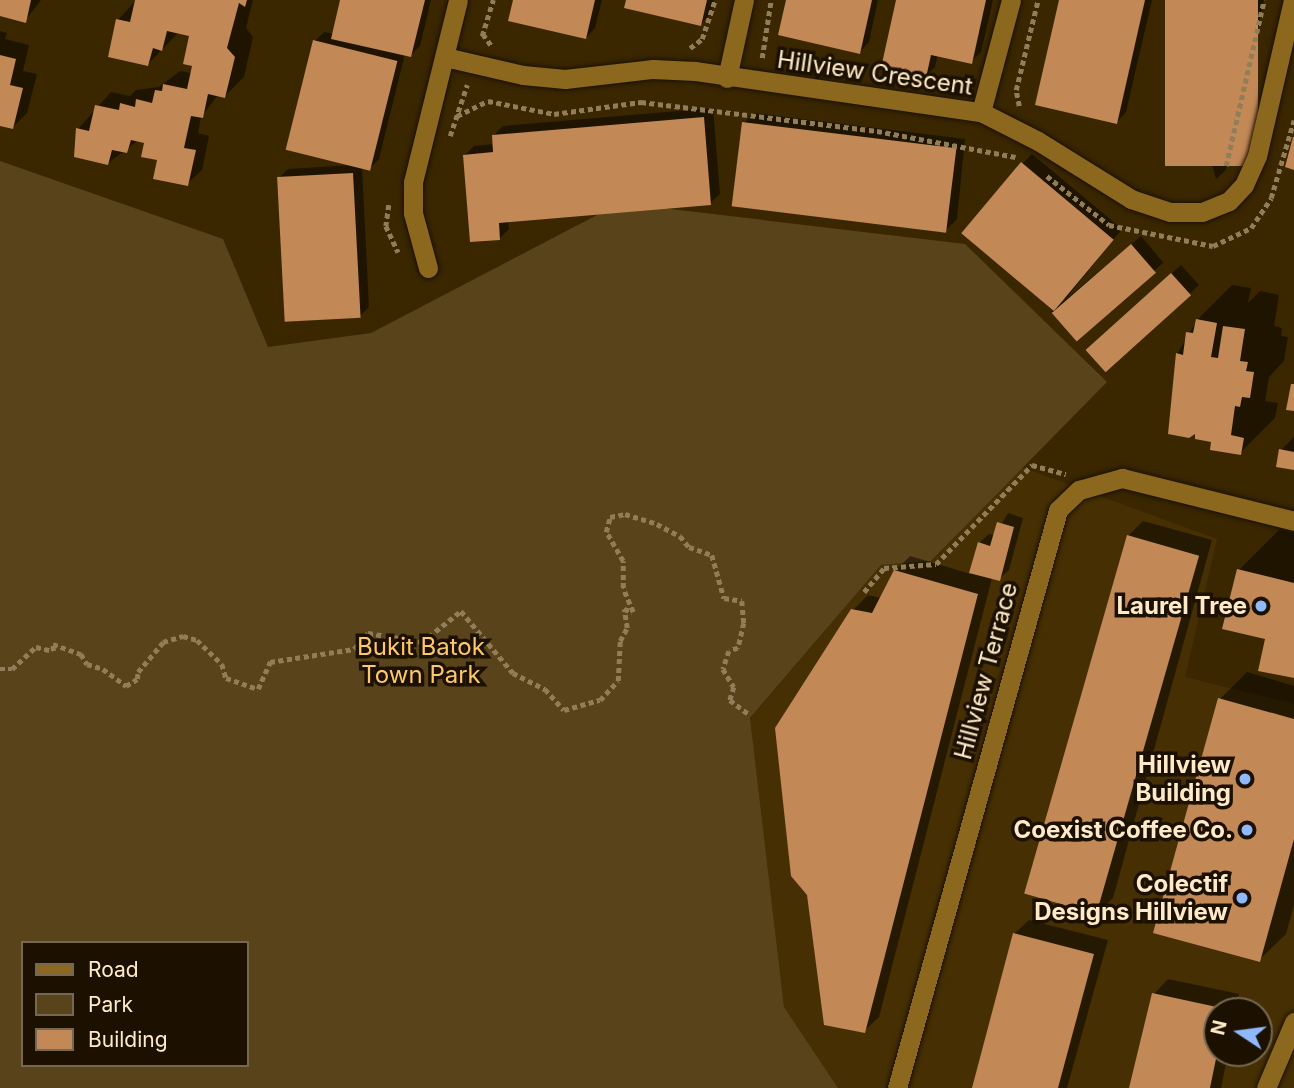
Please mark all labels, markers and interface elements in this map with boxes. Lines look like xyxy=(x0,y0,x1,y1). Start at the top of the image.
street label: Hillview Crescent xyxy=(775,45,975,101)
street label: Hillview Terrace xyxy=(949,579,1023,763)
place label: Laurel Tree xyxy=(1116,592,1247,620)
marker: Laurel Tree xyxy=(1253,598,1269,614)
park label: Bukit Batok Town Park xyxy=(357,633,485,689)
place label: Hillview Building xyxy=(1135,751,1231,807)
marker: Hillview Building xyxy=(1237,771,1253,787)
place label: Coexist Coffee Co. xyxy=(1014,816,1233,844)
marker: Coexist Coffee Co. xyxy=(1239,822,1255,838)
place label: Colectif Designs Hillview xyxy=(1034,870,1228,926)
marker: Colectif Designs Hillview xyxy=(1234,890,1250,906)
legend xyxy=(21,941,248,1067)
text: Road xyxy=(88,957,139,982)
text: Park xyxy=(88,992,133,1017)
north arrow xyxy=(1203,997,1273,1067)
text: N xyxy=(1206,1018,1232,1037)
text: Building xyxy=(88,1027,168,1052)

